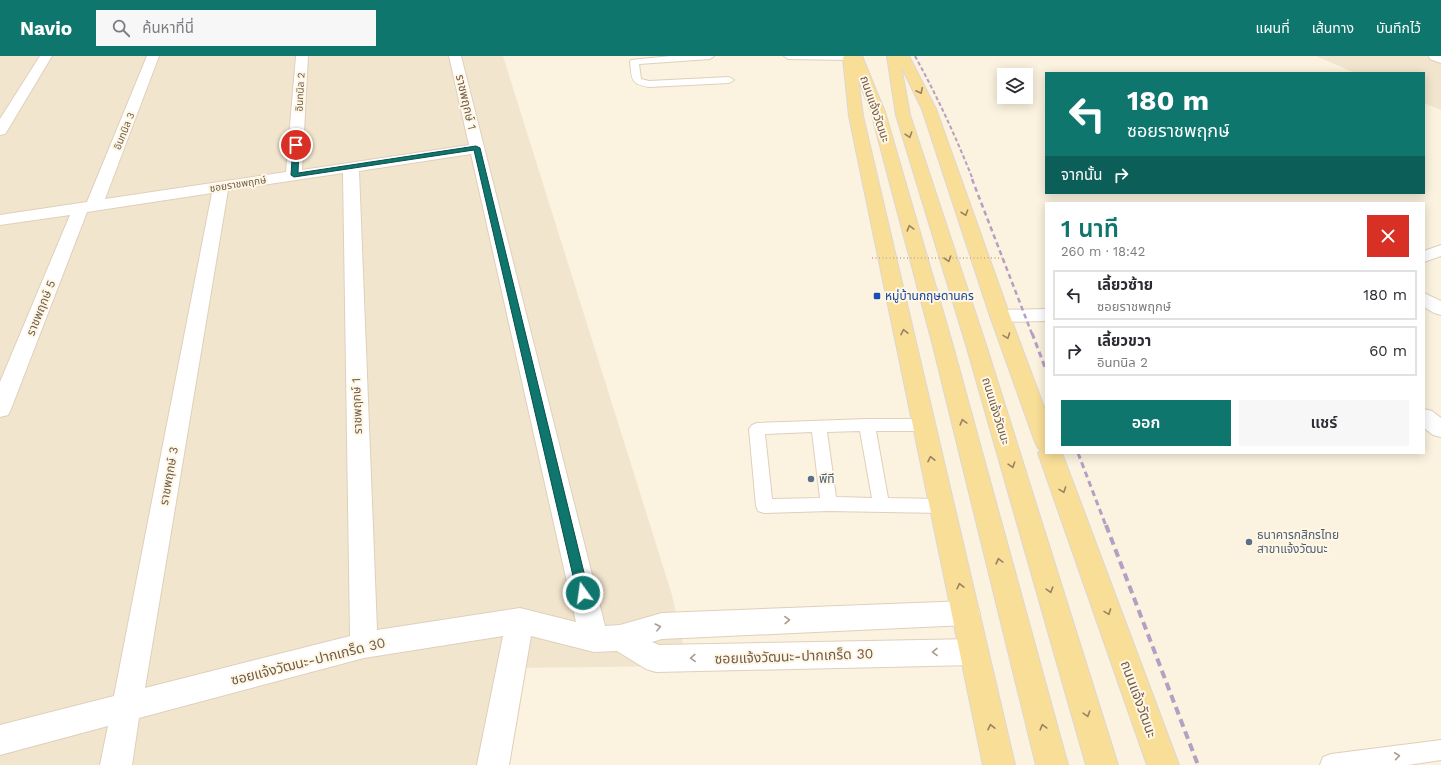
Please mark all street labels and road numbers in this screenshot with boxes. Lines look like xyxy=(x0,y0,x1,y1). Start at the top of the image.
street label: อินทนิล 2 xyxy=(293,72,307,112)
street label: ราชพฤกษ์ 1 xyxy=(453,73,479,131)
street label: ถนนแจ้งวัฒนะ xyxy=(857,74,893,144)
street label: อินทนิล 3 xyxy=(111,111,136,151)
street label: ซอยราชพฤกษ์ xyxy=(209,174,268,194)
street label: ราชพฤกษ์ 5 xyxy=(23,278,59,338)
street label: ถนนแจ้งวัฒนะ xyxy=(979,376,1013,446)
street label: ราชพฤกษ์ 1 xyxy=(349,378,365,434)
street label: ราชพฤกษ์ 3 xyxy=(157,446,181,506)
street label: ซอยแจ้งวัฒนะ-ปากเกร็ด 30 xyxy=(229,634,387,688)
street label: ซอยแจ้งวัฒนะ-ปากเกร็ด 30 xyxy=(714,645,874,667)
street label: ถนนแจ้งวัฒนะ xyxy=(1118,658,1160,740)

